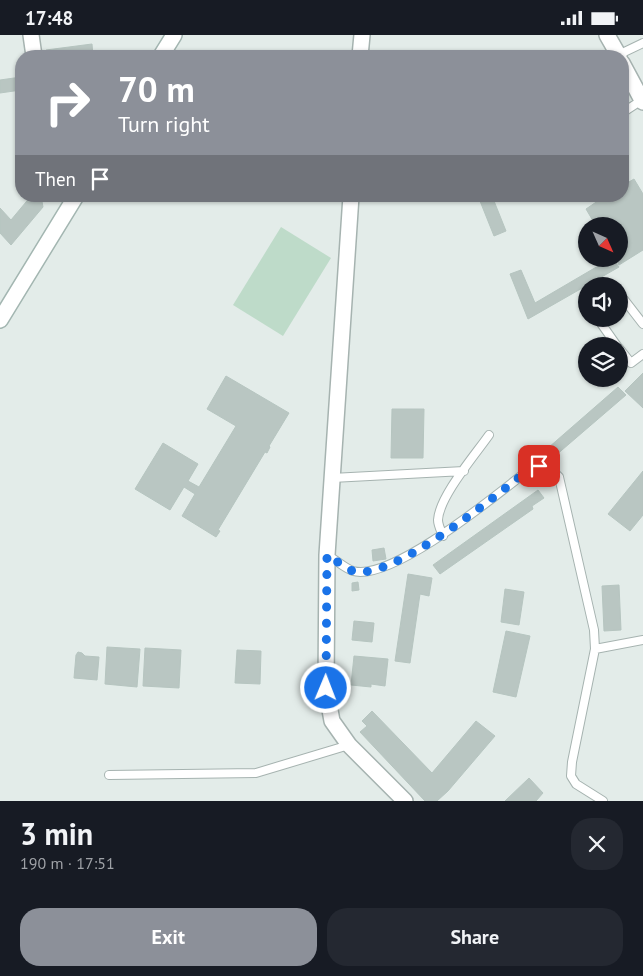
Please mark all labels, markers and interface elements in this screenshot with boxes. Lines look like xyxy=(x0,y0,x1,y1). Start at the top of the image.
text: 17:48 xyxy=(25,6,73,30)
text: 70 m xyxy=(118,66,195,112)
icon: right xyxy=(35,70,100,135)
text: Turn right xyxy=(118,110,210,138)
icon: arrive xyxy=(86,165,114,193)
text: Then xyxy=(35,167,76,191)
north arrow xyxy=(578,217,628,267)
map controls xyxy=(578,217,628,387)
button: sound xyxy=(578,277,628,327)
button: layers xyxy=(578,337,628,387)
pin xyxy=(518,445,560,487)
icon: arrive xyxy=(525,452,553,480)
position arrow xyxy=(299,661,351,713)
text: 3 min xyxy=(20,814,93,853)
button: close xyxy=(571,818,623,870)
text: 190 m · 17:51 xyxy=(20,853,115,873)
button: Exit xyxy=(20,908,317,966)
button: Share xyxy=(327,908,623,966)

